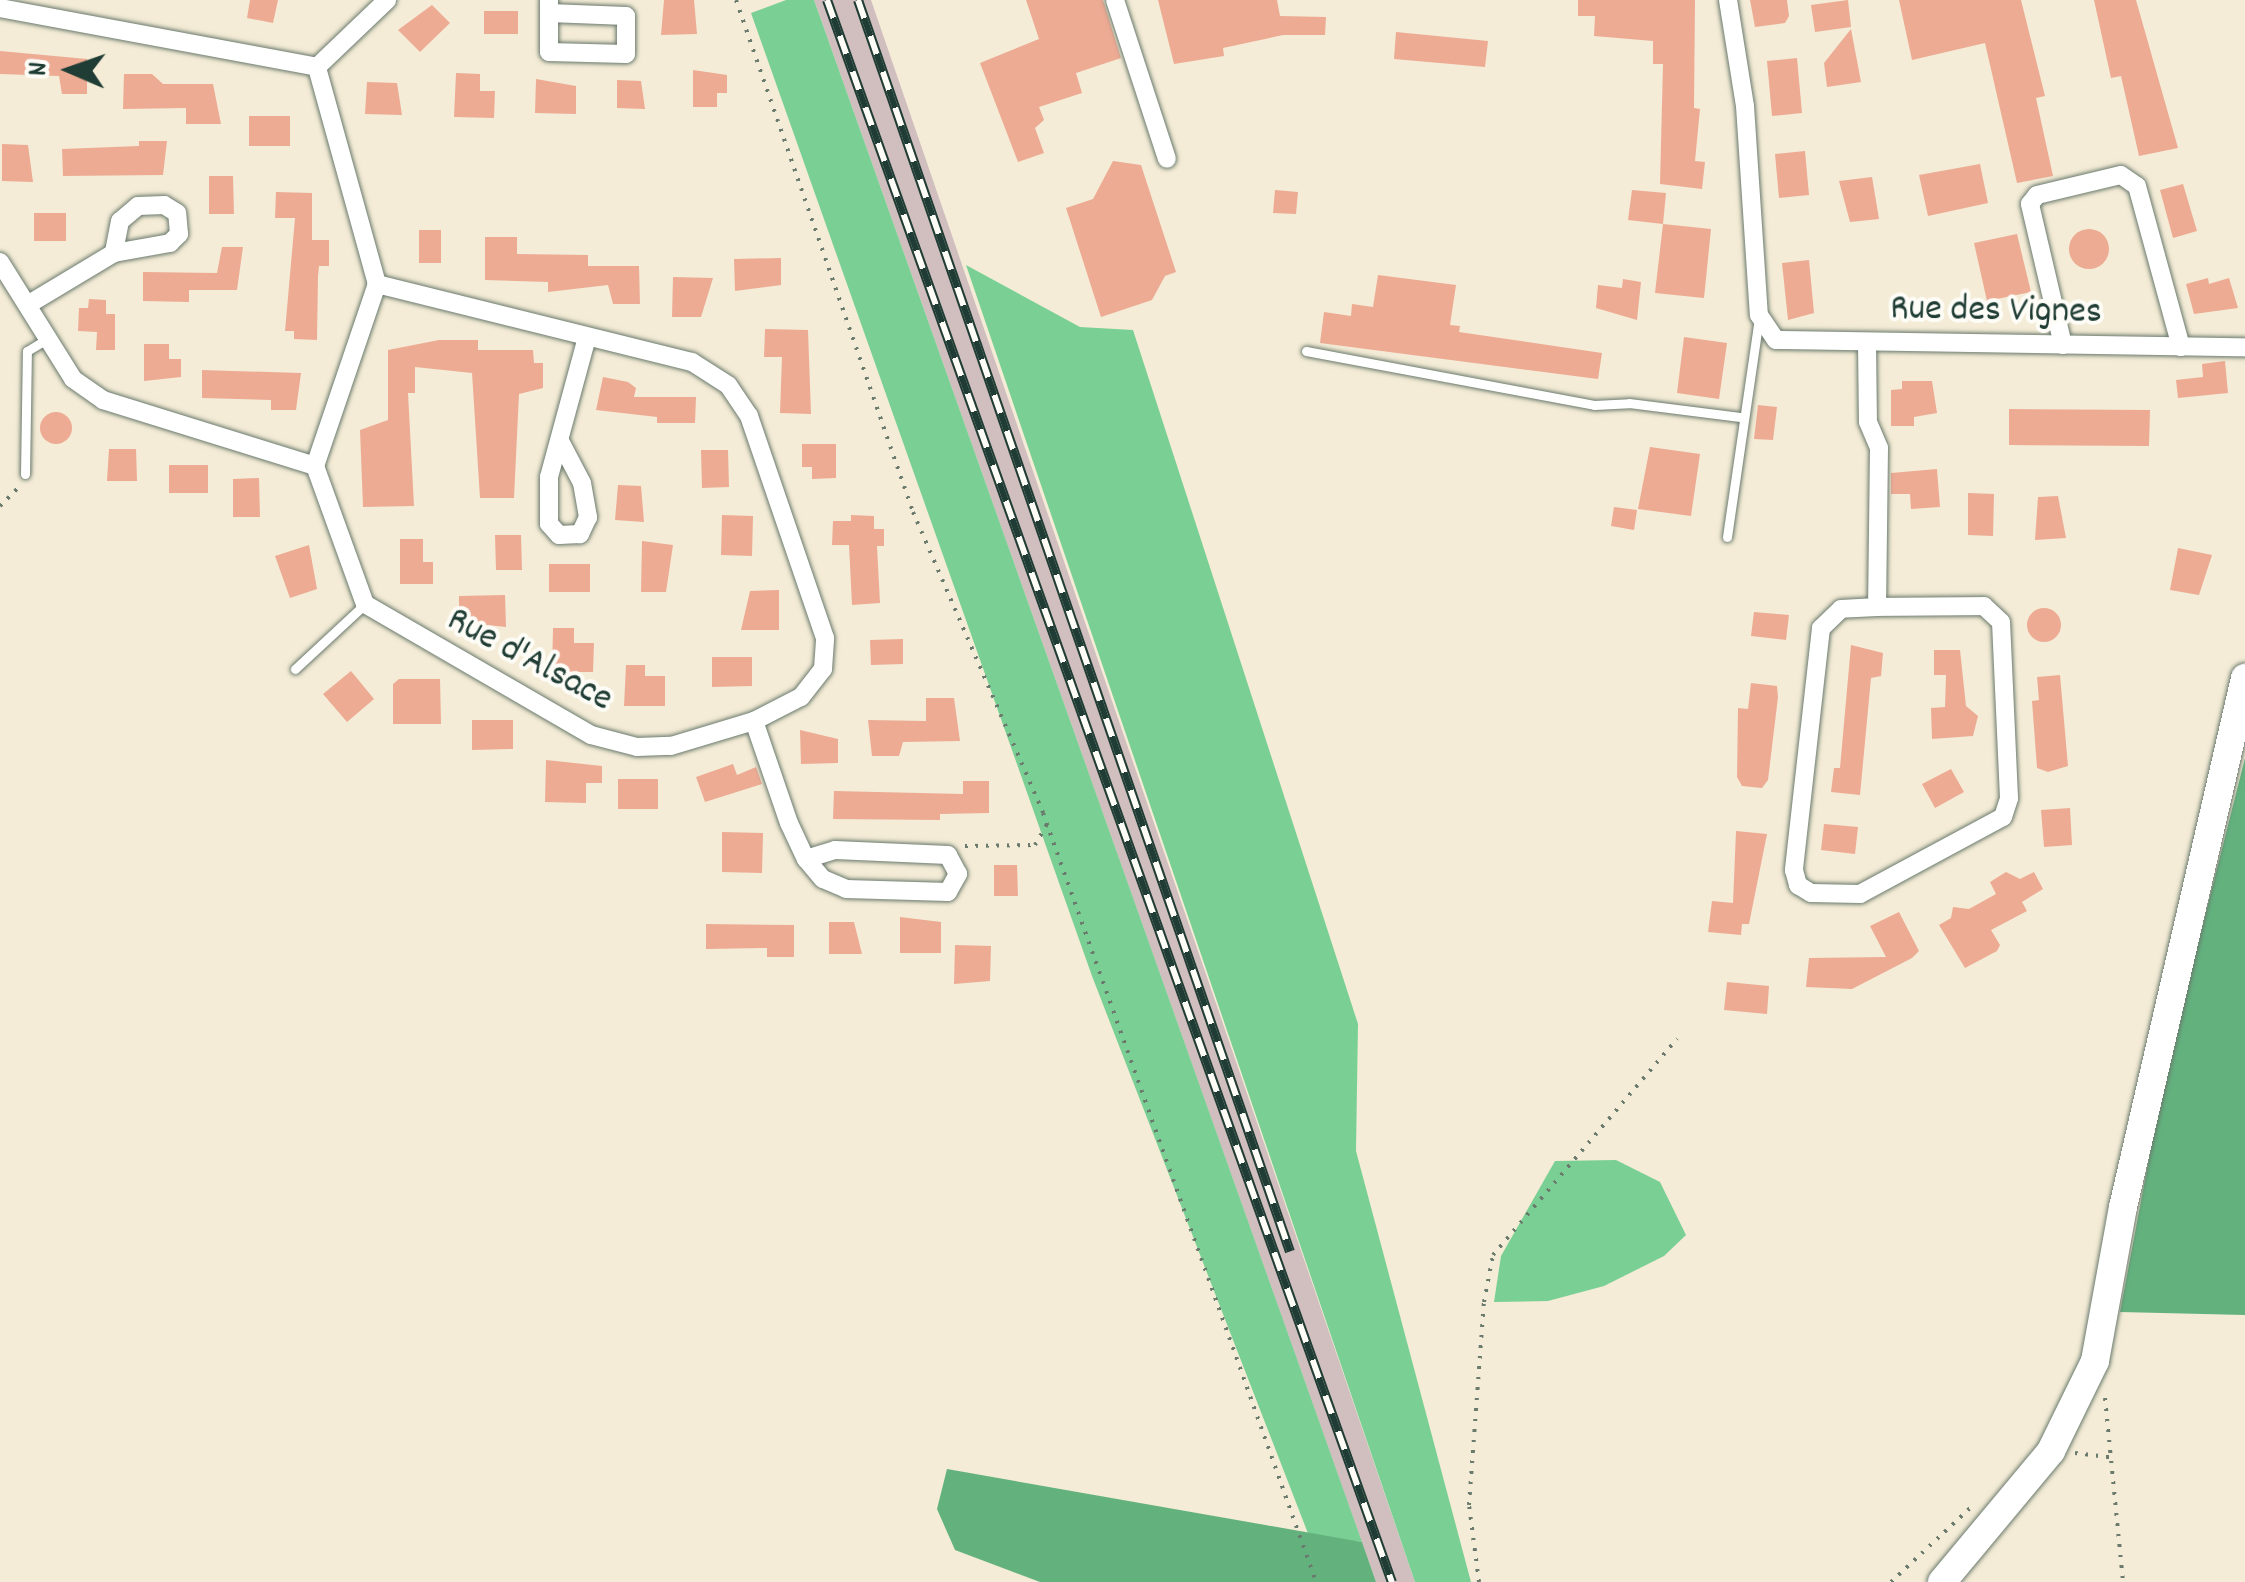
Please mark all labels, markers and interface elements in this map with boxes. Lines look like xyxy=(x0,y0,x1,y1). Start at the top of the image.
north arrow xyxy=(20,20,120,120)
text: N xyxy=(20,61,60,77)
street label: Rue des Vignes xyxy=(1890,287,2102,337)
street label: Rue d'Alsace xyxy=(438,598,620,724)

